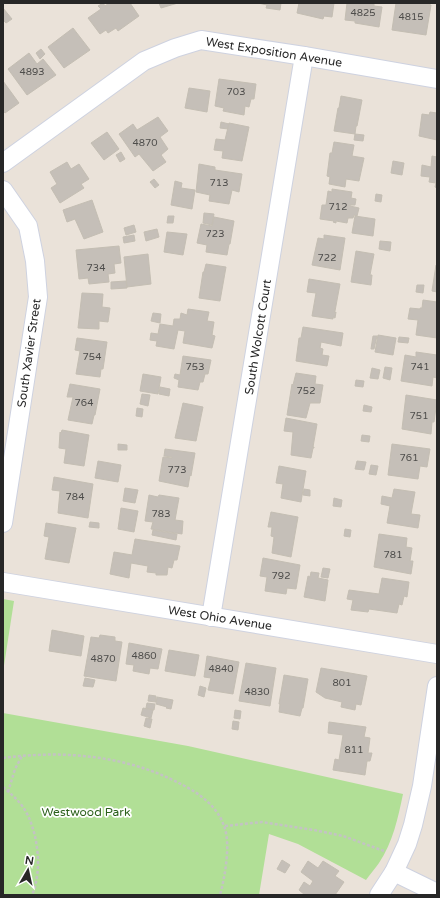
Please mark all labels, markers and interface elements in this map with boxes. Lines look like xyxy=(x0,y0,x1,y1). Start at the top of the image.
house number: 4825 xyxy=(350,7,376,19)
house number: 4815 xyxy=(398,11,424,23)
street label: West Exposition Avenue xyxy=(205,34,343,70)
house number: 4893 xyxy=(19,66,45,78)
house number: 703 xyxy=(227,86,245,98)
house number: 4870 xyxy=(132,137,158,149)
house number: 713 xyxy=(210,177,228,189)
house number: 712 xyxy=(329,201,347,213)
house number: 723 xyxy=(206,228,224,240)
house number: 722 xyxy=(318,252,336,264)
house number: 734 xyxy=(87,262,105,274)
street label: South Wolcott Court xyxy=(242,278,274,396)
street label: South Xavier Street xyxy=(14,297,44,408)
house number: 754 xyxy=(83,351,101,363)
house number: 753 xyxy=(186,361,204,373)
house number: 741 xyxy=(411,361,429,373)
house number: 752 xyxy=(297,385,315,397)
house number: 764 xyxy=(75,397,93,409)
house number: 751 xyxy=(410,410,428,422)
house number: 761 xyxy=(400,452,418,464)
house number: 773 xyxy=(168,464,186,476)
house number: 784 xyxy=(66,491,84,503)
house number: 783 xyxy=(152,508,170,520)
house number: 781 xyxy=(384,549,402,561)
house number: 792 xyxy=(272,570,290,582)
street label: West Ohio Avenue xyxy=(167,603,273,633)
house number: 4860 xyxy=(131,650,157,662)
house number: 4870 xyxy=(90,653,116,665)
house number: 4840 xyxy=(208,663,234,675)
house number: 801 xyxy=(333,677,351,689)
house number: 4830 xyxy=(244,686,270,698)
house number: 811 xyxy=(345,744,363,756)
park label: Westwood Park xyxy=(42,805,131,819)
north arrow xyxy=(8,850,48,890)
text: N xyxy=(24,854,35,868)

